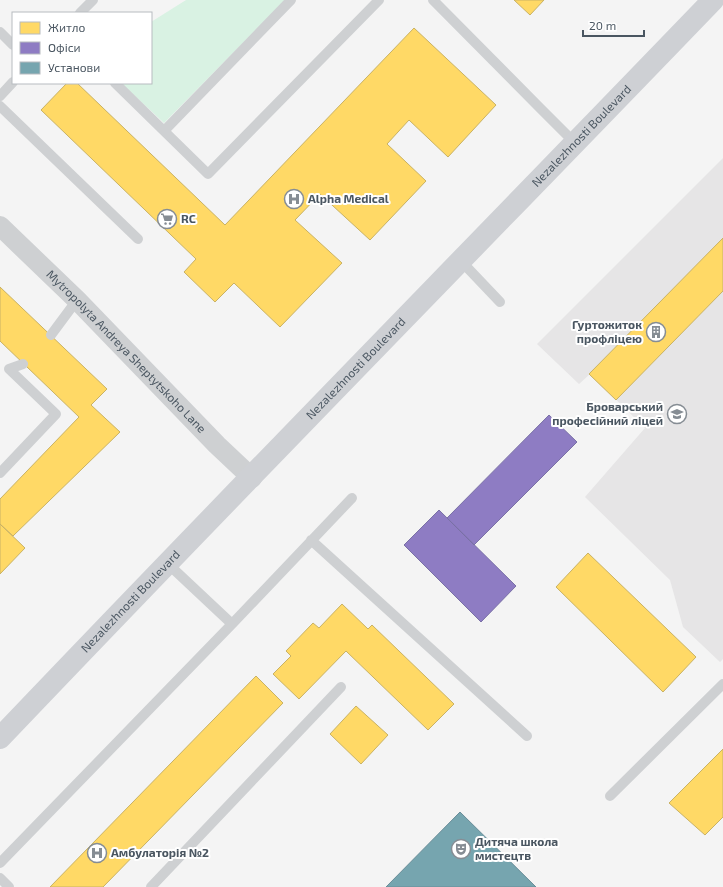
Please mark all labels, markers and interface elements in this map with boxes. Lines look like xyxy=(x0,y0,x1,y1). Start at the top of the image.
legend xyxy=(12,12,152,84)
scale bar xyxy=(583,12,644,38)
text: 20 m xyxy=(589,18,616,32)
text: Житло xyxy=(48,20,86,34)
text: Офіси xyxy=(48,40,81,54)
text: Установи xyxy=(48,60,100,74)
street label: Nezalezhnosti Boulevard xyxy=(528,81,633,189)
hospital icon: Alpha Medical xyxy=(283,188,305,210)
place label: Alpha Medical xyxy=(308,191,389,205)
supermarket icon: RC xyxy=(156,208,178,230)
place label: RC xyxy=(181,211,196,225)
street label: Mytropolyta Andreya Sheptytskoho Lane xyxy=(44,267,209,435)
street label: Nezalezhnosti Boulevard xyxy=(303,314,408,422)
place label: Гуртожиток профліцею xyxy=(572,317,642,345)
building icon: Гуртожиток профліцею xyxy=(645,321,667,343)
place label: Броварський професійний ліцей xyxy=(552,399,663,427)
school or university icon: Броварський професійний ліцей xyxy=(666,403,688,425)
street label: Nezalezhnosti Boulevard xyxy=(78,547,182,655)
place label: Дитяча школа мистецтв xyxy=(475,834,558,862)
theatre icon: Дитяча школа мистецтв xyxy=(450,838,472,860)
hospital icon: Амбулаторія №2 xyxy=(86,842,108,864)
place label: Амбулаторія №2 xyxy=(111,845,209,859)

